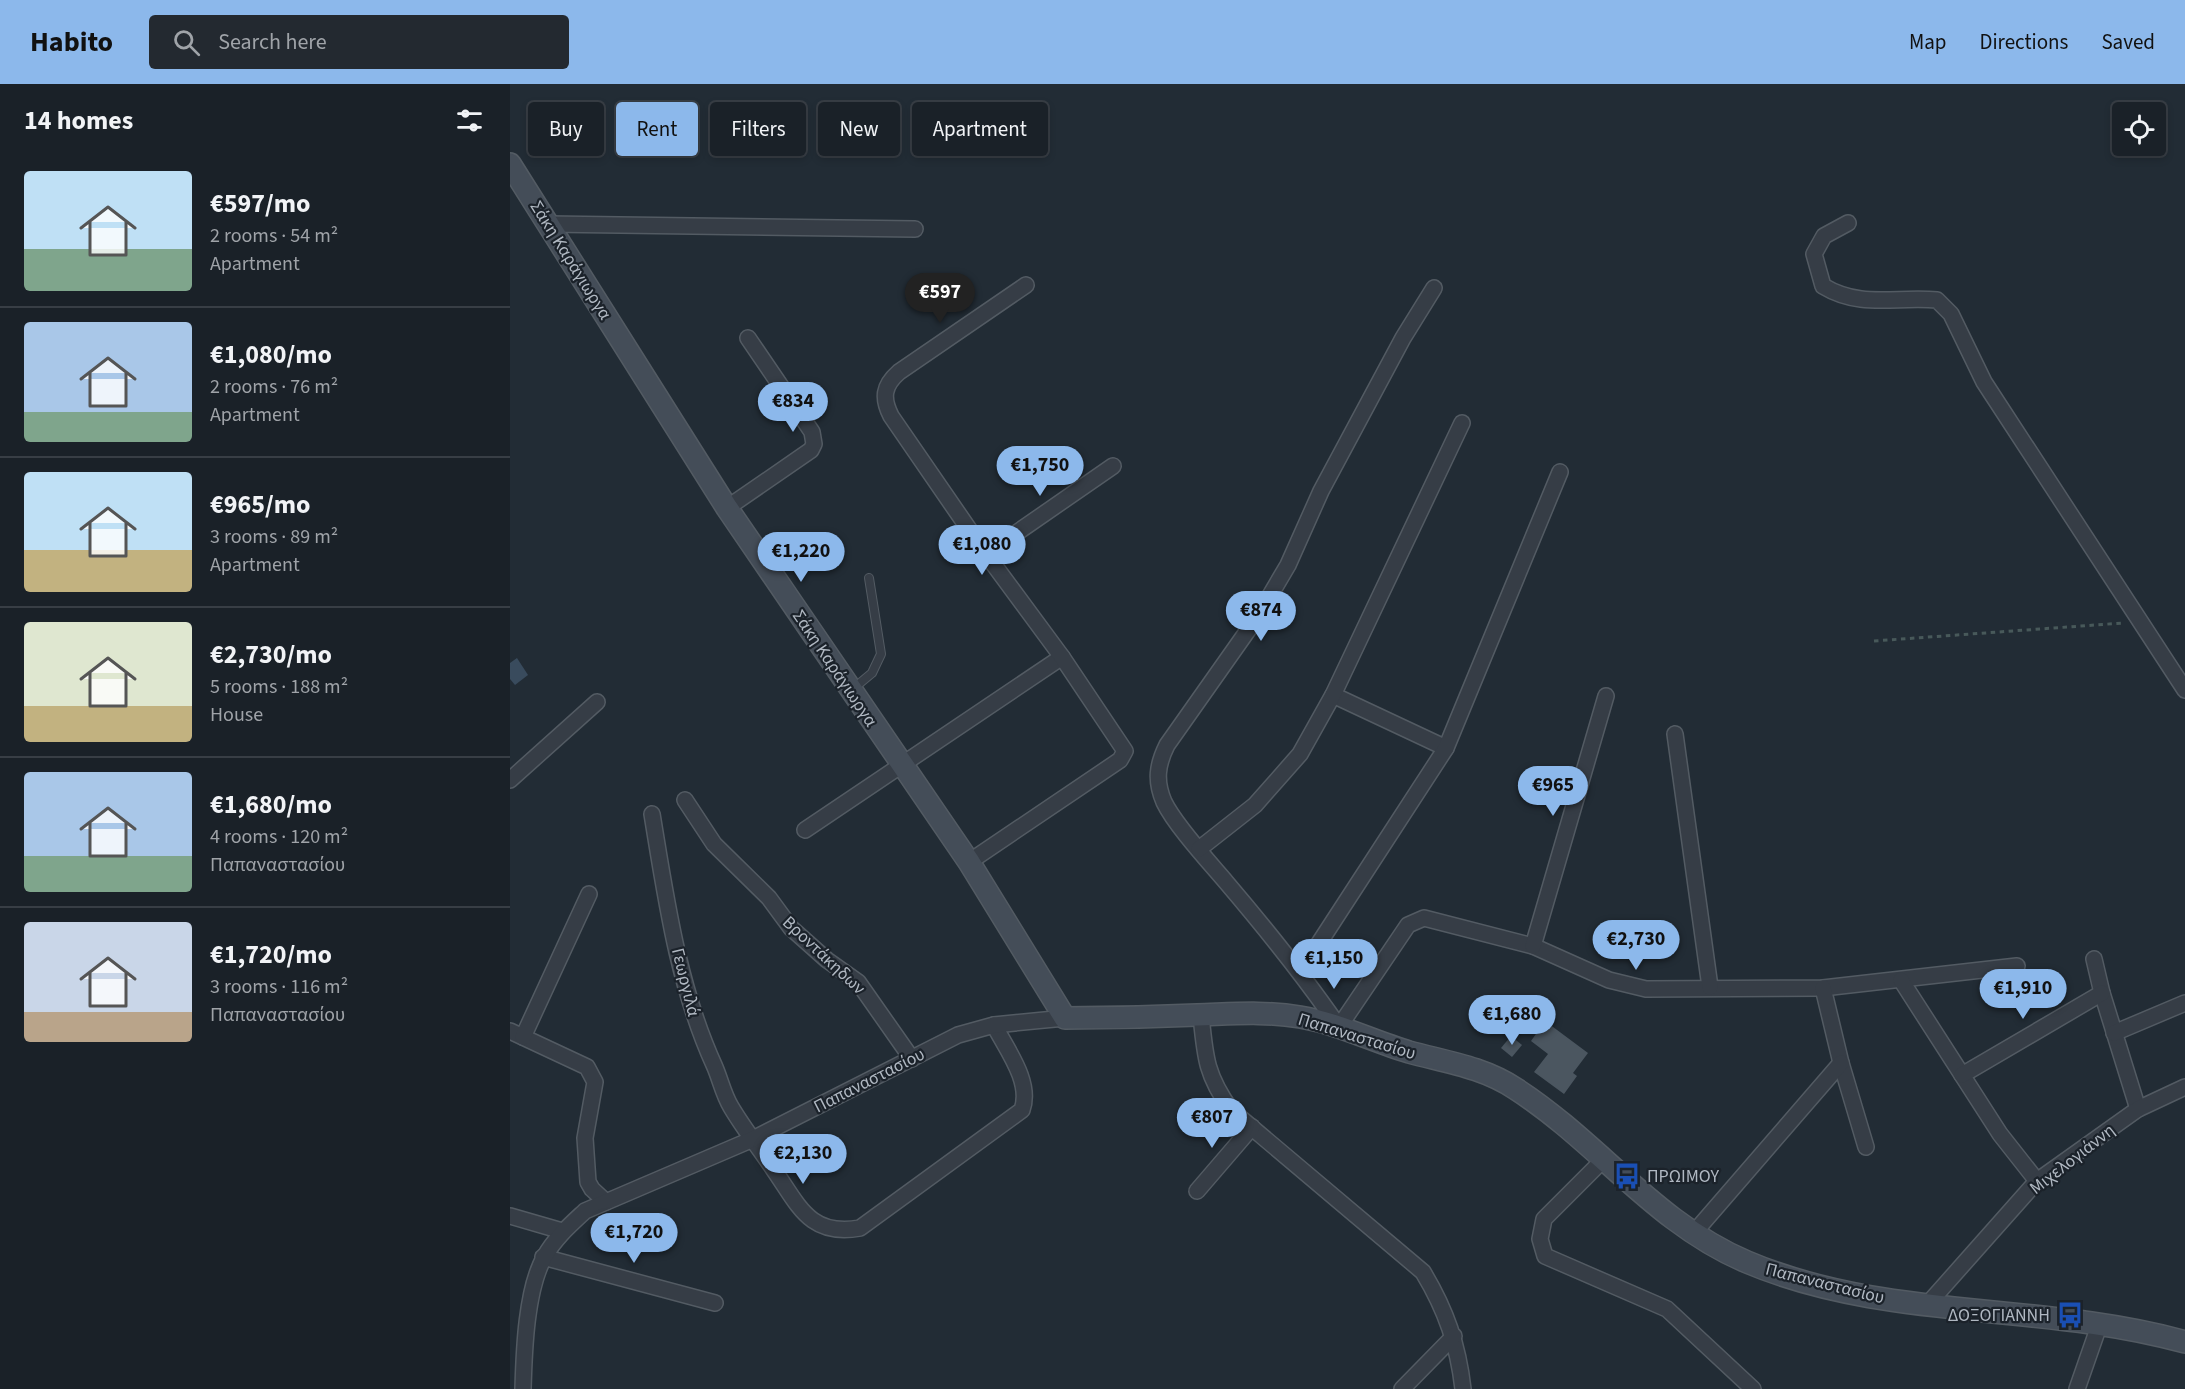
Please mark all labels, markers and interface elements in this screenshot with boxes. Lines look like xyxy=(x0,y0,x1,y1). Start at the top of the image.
search box xyxy=(149,15,569,69)
text: Habito xyxy=(30,22,113,62)
icon: search xyxy=(170,26,203,59)
text: Search here xyxy=(218,26,327,58)
text: Map xyxy=(1909,27,1947,57)
text: Directions xyxy=(1980,27,2068,57)
text: Saved xyxy=(2101,27,2155,57)
text: 14 homes xyxy=(24,102,133,139)
chip: Buy xyxy=(528,102,604,156)
chip: Rent xyxy=(616,102,698,156)
chip: Filters xyxy=(710,102,806,156)
chip: New xyxy=(818,102,900,156)
chip: Apartment xyxy=(912,102,1048,156)
map controls xyxy=(2112,102,2166,156)
button: locate xyxy=(2112,102,2166,156)
icon: filters xyxy=(453,104,486,137)
text: €597/mo xyxy=(210,185,310,222)
icon: home xyxy=(72,195,144,267)
street label: Σάκη Καράγιωργα xyxy=(524,196,617,325)
text: 2 rooms · 54 m² xyxy=(210,222,338,250)
text: Apartment xyxy=(210,250,300,278)
pin: €597 xyxy=(904,273,976,324)
text: €597 xyxy=(919,278,961,306)
text: €1,080/mo xyxy=(210,336,332,373)
icon: home xyxy=(72,346,144,418)
text: 2 rooms · 76 m² xyxy=(210,373,338,401)
pin: €834 xyxy=(757,382,829,433)
text: €834 xyxy=(772,387,814,415)
text: Apartment xyxy=(210,401,300,429)
pin: €1,750 xyxy=(991,446,1089,497)
text: €1,750 xyxy=(1011,451,1069,479)
text: €965/mo xyxy=(210,486,310,523)
icon: home xyxy=(72,496,144,568)
text: 3 rooms · 89 m² xyxy=(210,523,338,551)
pin: €1,080 xyxy=(933,525,1031,576)
text: €1,080 xyxy=(953,530,1011,558)
pin: €1,220 xyxy=(752,532,850,583)
text: €1,220 xyxy=(772,537,830,565)
text: Apartment xyxy=(210,551,300,579)
pin: €874 xyxy=(1225,591,1297,642)
text: €874 xyxy=(1240,596,1282,624)
street label: Σάκη Καράγιωργα xyxy=(786,605,883,732)
text: €2,730/mo xyxy=(210,636,332,673)
icon: home xyxy=(72,646,144,718)
text: 5 rooms · 188 m² xyxy=(210,673,348,701)
text: House xyxy=(210,701,263,729)
pin: €965 xyxy=(1517,766,1589,817)
text: €965 xyxy=(1532,771,1574,799)
text: €1,680/mo xyxy=(210,786,332,823)
icon: home xyxy=(72,796,144,868)
text: 4 rooms · 120 m² xyxy=(210,823,348,851)
text: Παπαναστασίου xyxy=(210,851,345,879)
street label: Βροντάκηδων xyxy=(777,910,871,1001)
pin: €2,730 xyxy=(1587,920,1685,971)
text: €2,730 xyxy=(1607,925,1665,953)
text: €1,720/mo xyxy=(210,936,332,973)
pin: €1,150 xyxy=(1285,939,1383,990)
text: €1,150 xyxy=(1305,944,1363,972)
street label: Γεωργιλά xyxy=(665,945,706,1019)
icon: home xyxy=(72,946,144,1018)
pin: €1,910 xyxy=(1974,969,2072,1020)
text: 3 rooms · 116 m² xyxy=(210,973,348,1001)
text: €1,910 xyxy=(1994,974,2052,1002)
pin: €1,680 xyxy=(1463,995,1561,1046)
text: €1,680 xyxy=(1483,1000,1541,1028)
text: Παπαναστασίου xyxy=(210,1001,345,1029)
street label: Παπαναστασίου xyxy=(1295,1007,1419,1066)
street label: Παπαναστασίου xyxy=(809,1042,929,1119)
pin: €807 xyxy=(1176,1098,1248,1149)
text: €807 xyxy=(1191,1103,1233,1131)
street label: Μιχελογιάννη xyxy=(2024,1118,2120,1201)
pin: €2,130 xyxy=(754,1134,852,1185)
text: €2,130 xyxy=(774,1139,832,1167)
bus stop icon: ΠΡΩΙΜΟΥ xyxy=(1612,1161,1642,1191)
place label: ΠΡΩΙΜΟΥ xyxy=(1647,1164,1719,1189)
pin: €1,720 xyxy=(585,1213,683,1264)
text: €1,720 xyxy=(605,1218,663,1246)
street label: Παπαναστασίου xyxy=(1763,1257,1887,1310)
bus stop icon: ΔΟΞΟΓΙΑΝΝΗ xyxy=(2055,1300,2085,1330)
place label: ΔΟΞΟΓΙΑΝΝΗ xyxy=(1948,1303,2050,1328)

